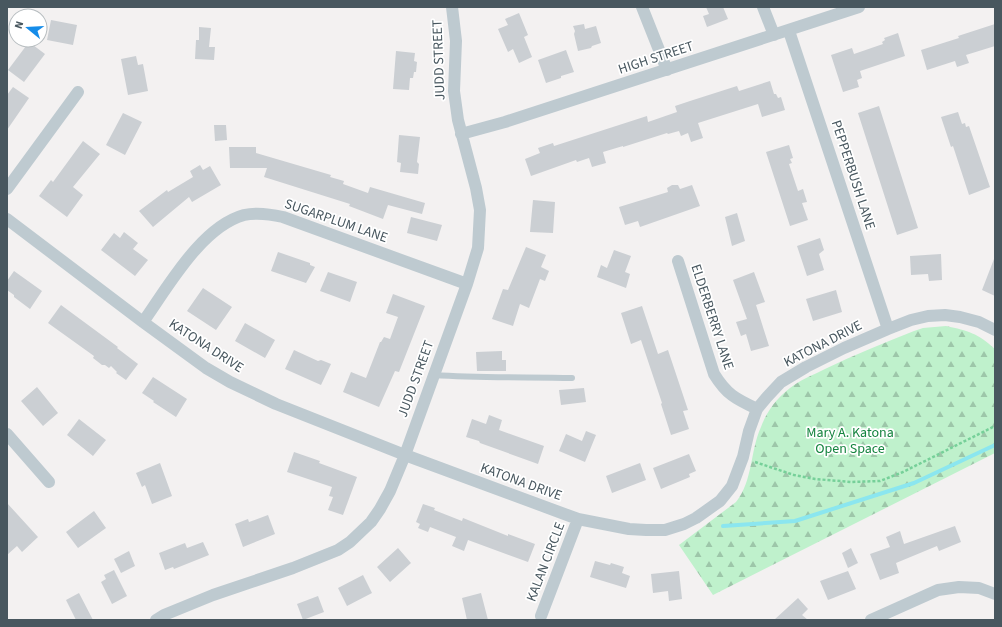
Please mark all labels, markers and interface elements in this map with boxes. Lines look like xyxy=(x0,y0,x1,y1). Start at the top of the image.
north arrow xyxy=(8,8,48,48)
text: N xyxy=(11,19,27,31)
street label: JUDD STREET xyxy=(428,19,450,101)
street label: HIGH STREET xyxy=(616,36,697,80)
street label: PEPPERBUSH LANE xyxy=(826,118,880,232)
street label: SUGARPLUM LANE xyxy=(282,194,390,248)
street label: ELDERBERRY LANE xyxy=(685,262,739,372)
street label: KATONA DRIVE xyxy=(165,314,247,378)
street label: KATONA DRIVE xyxy=(780,316,866,372)
street label: JUDD STREET xyxy=(393,337,439,420)
park label: Mary A. Katona Open Space xyxy=(806,423,894,459)
street label: KATONA DRIVE xyxy=(477,458,565,506)
street label: KALAN CIRCLE xyxy=(522,519,570,605)

